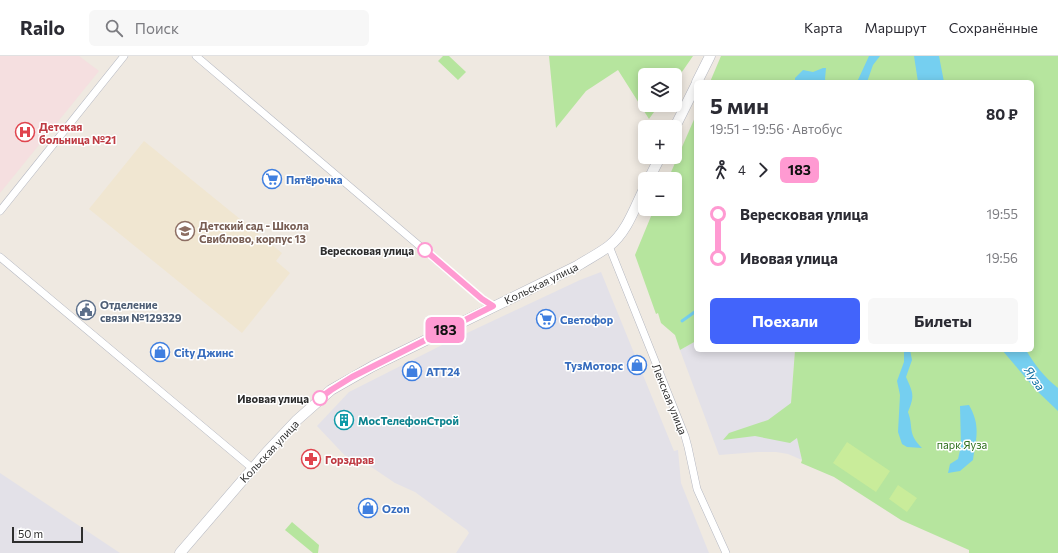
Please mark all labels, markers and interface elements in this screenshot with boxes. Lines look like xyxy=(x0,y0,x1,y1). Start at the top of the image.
search box xyxy=(89,10,369,46)
text: Railo xyxy=(20,16,65,39)
icon: search xyxy=(103,17,125,39)
text: Поиск xyxy=(135,19,179,37)
text: Карта xyxy=(804,19,842,36)
text: Маршрут xyxy=(864,19,927,36)
text: Сохранённые xyxy=(949,19,1038,36)
map controls xyxy=(638,68,682,216)
button: layers xyxy=(638,68,682,112)
text: 5 мин xyxy=(710,92,769,119)
text: 80 ₽ xyxy=(986,105,1018,123)
place label: Детская больница №21 xyxy=(39,120,116,146)
button: + xyxy=(638,120,682,164)
hospital icon: Детская больница №21 xyxy=(14,121,36,143)
text: 19:51 – 19:56 · Автобус xyxy=(710,121,842,137)
icon: walk xyxy=(710,159,732,181)
icon: forward xyxy=(752,159,774,181)
text: 183 xyxy=(788,161,811,178)
text: 4 xyxy=(738,162,746,178)
supermarket icon: Пятёрочка xyxy=(261,168,283,190)
button: − xyxy=(638,172,682,216)
place label: Пятёрочка xyxy=(286,173,343,186)
text: Вересковая улица xyxy=(740,205,868,223)
text: 19:55 xyxy=(987,206,1018,222)
place label: Детский сад - Школа Свиблово, корпус 13 xyxy=(199,219,309,245)
school or university icon: Детский сад - Школа Свиблово, корпус 13 xyxy=(174,220,196,242)
marker: Вересковая улица xyxy=(417,242,433,258)
place label: Вересковая улица xyxy=(320,244,414,257)
text: Ивовая улица xyxy=(740,249,838,267)
text: 19:56 xyxy=(986,250,1018,266)
street label: Кольская улица xyxy=(502,260,580,306)
place label: Отделение связи №129329 xyxy=(100,298,182,324)
button: Поехали xyxy=(710,298,860,344)
button: Билеты xyxy=(868,298,1018,344)
public building icon: Отделение связи №129329 xyxy=(75,299,97,321)
supermarket icon: Светофор xyxy=(535,308,557,330)
place label: Светофор xyxy=(560,313,614,326)
line badge: 183 xyxy=(422,317,468,343)
text: 183 xyxy=(433,321,457,338)
shop icon: City Джинс xyxy=(149,341,171,363)
place label: City Джинс xyxy=(174,346,234,359)
shop icon: ТузМоторс xyxy=(626,354,648,376)
place label: ТузМоторс xyxy=(564,359,623,372)
shop icon: АТТ24 xyxy=(401,360,423,382)
street label: Ленская улица xyxy=(650,362,690,436)
water label: Яуза xyxy=(1021,362,1048,393)
place label: АТТ24 xyxy=(426,365,460,378)
marker: Ивовая улица xyxy=(312,390,328,406)
place label: Ивовая улица xyxy=(237,392,309,405)
building icon: МосТелефонСтрой xyxy=(333,409,355,431)
place label: МосТелефонСтрой xyxy=(358,414,459,427)
street label: Кольская улица xyxy=(237,417,301,485)
park label: парк Яуза xyxy=(937,438,987,451)
pharmacy icon: Горздрав xyxy=(300,448,322,470)
place label: Горздрав xyxy=(325,453,374,466)
shop icon: Ozon xyxy=(357,497,379,519)
place label: Ozon xyxy=(382,502,410,515)
scale bar xyxy=(12,525,83,544)
text: 50 m xyxy=(18,527,43,540)

